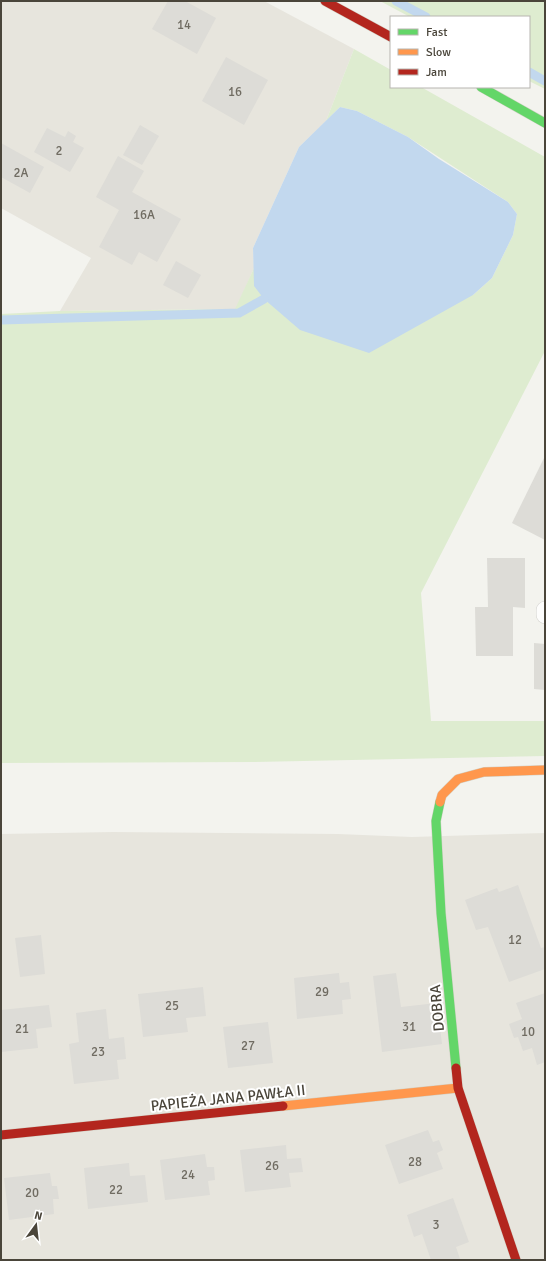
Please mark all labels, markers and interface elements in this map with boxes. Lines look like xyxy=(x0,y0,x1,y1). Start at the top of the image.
legend xyxy=(390,16,530,88)
house number: 14 xyxy=(177,17,191,33)
text: Fast xyxy=(426,25,447,40)
text: Slow xyxy=(426,45,451,60)
text: Jam xyxy=(426,65,447,80)
house number: 16 xyxy=(228,84,242,100)
house number: 2 xyxy=(55,143,63,159)
house number: 2A xyxy=(14,165,29,181)
house number: 16A xyxy=(133,207,155,223)
house number: 12 xyxy=(508,932,522,948)
house number: 29 xyxy=(315,984,329,1000)
street label: DOBRA xyxy=(426,984,448,1032)
house number: 25 xyxy=(165,998,179,1014)
house number: 31 xyxy=(402,1019,416,1035)
house number: 21 xyxy=(15,1021,29,1037)
house number: 10 xyxy=(521,1024,535,1040)
house number: 27 xyxy=(241,1038,255,1054)
house number: 23 xyxy=(91,1044,105,1060)
street label: PAPIEŻA JANA PAWŁA II xyxy=(150,1081,306,1115)
house number: 28 xyxy=(408,1154,422,1170)
house number: 26 xyxy=(265,1158,279,1174)
house number: 24 xyxy=(181,1167,195,1183)
house number: 22 xyxy=(109,1182,123,1198)
house number: 20 xyxy=(25,1185,39,1201)
north arrow xyxy=(16,1205,56,1245)
text: N xyxy=(33,1209,44,1223)
house number: 3 xyxy=(432,1217,440,1233)

